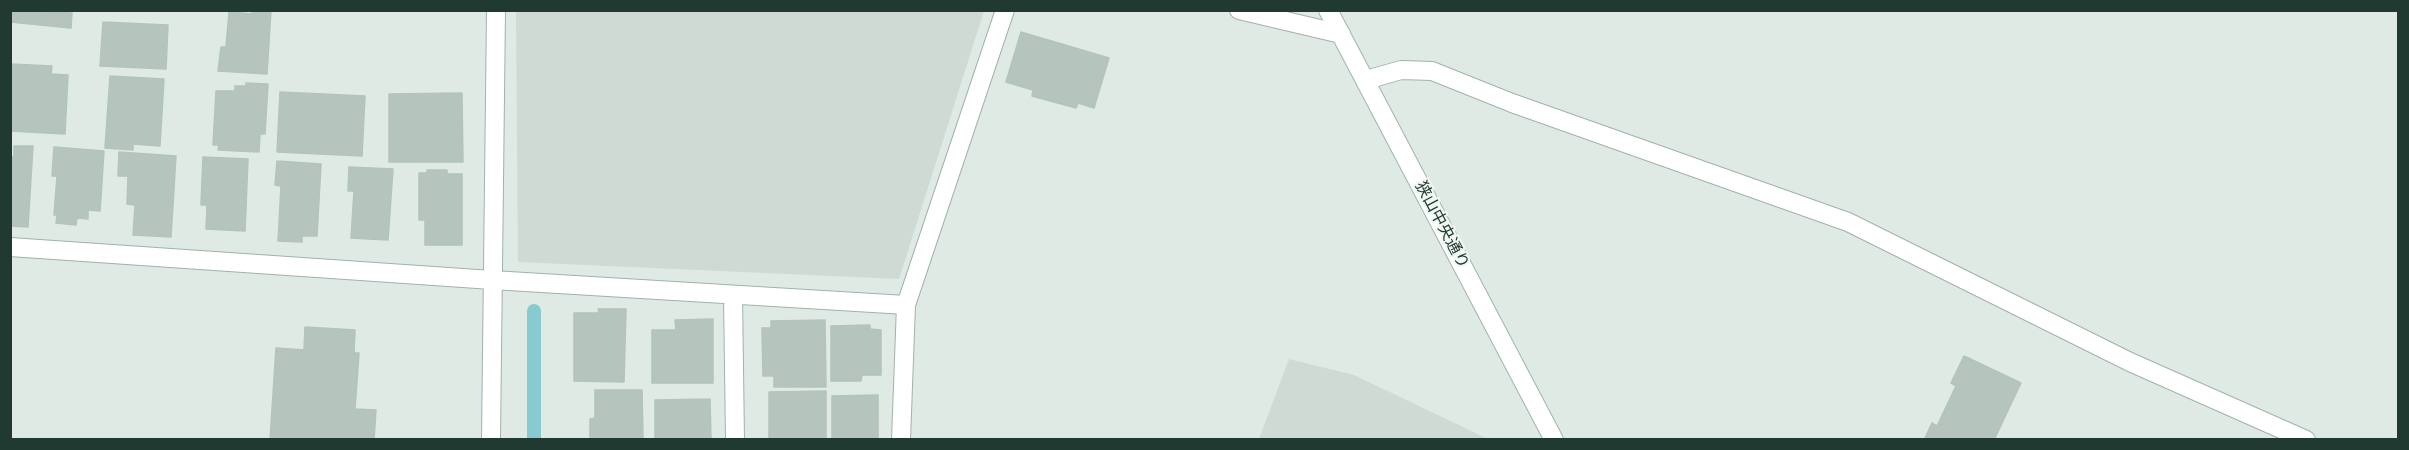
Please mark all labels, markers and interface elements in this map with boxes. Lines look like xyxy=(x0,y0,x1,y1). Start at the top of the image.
street label: 狭山中央通り xyxy=(1411,178,1473,272)

